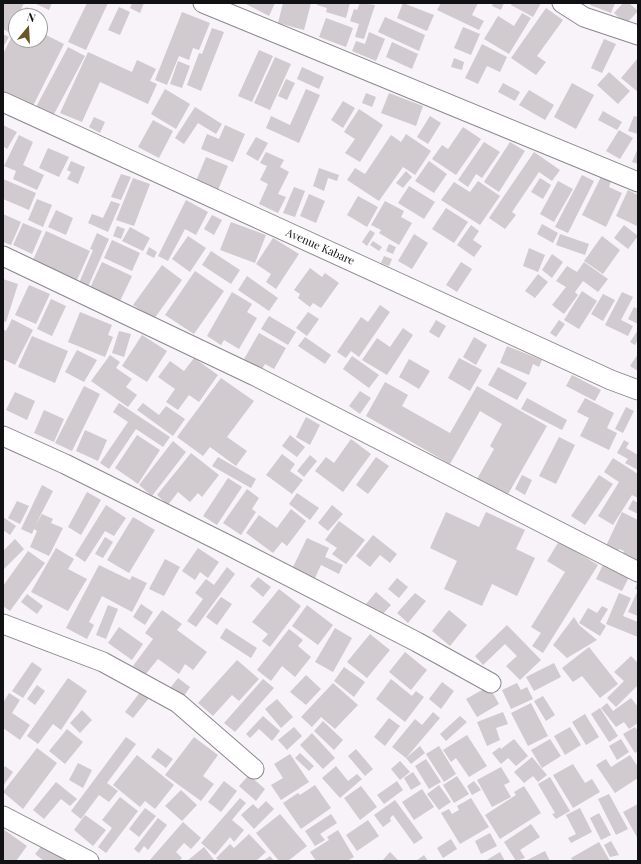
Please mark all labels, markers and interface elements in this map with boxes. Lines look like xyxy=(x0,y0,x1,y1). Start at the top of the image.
north arrow xyxy=(8,8,48,48)
text: N xyxy=(25,9,38,25)
street label: Avenue Kabare xyxy=(284,226,356,268)

